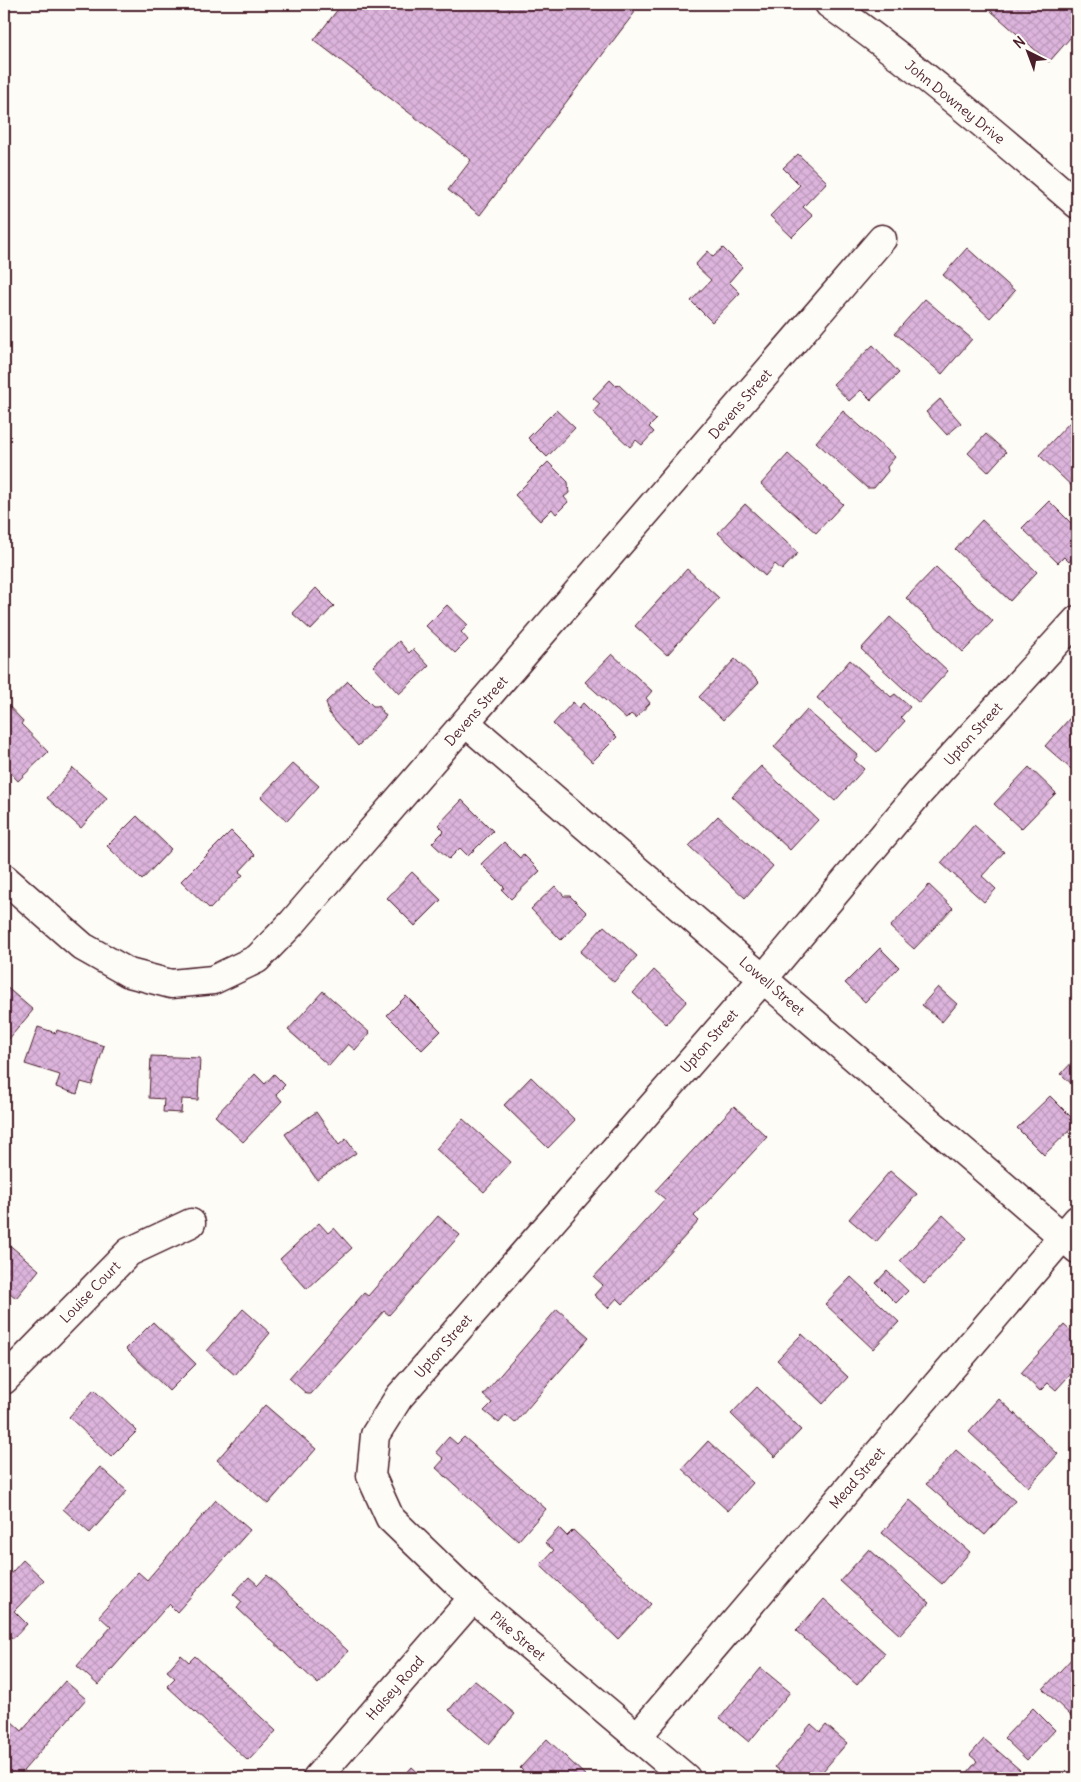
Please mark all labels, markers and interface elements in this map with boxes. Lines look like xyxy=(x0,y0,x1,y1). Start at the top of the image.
north arrow xyxy=(1004,28,1054,78)
text: N xyxy=(1010,32,1029,52)
street label: John Downey Drive xyxy=(901,56,1009,148)
street label: Devens Street xyxy=(705,365,776,443)
street label: Devens Street xyxy=(441,672,512,750)
street label: Upton Street xyxy=(940,699,1006,769)
street label: Lowell Street xyxy=(736,953,809,1019)
street label: Upton Street xyxy=(676,1005,742,1077)
street label: Louise Court xyxy=(56,1257,124,1327)
street label: Upton Street xyxy=(410,1310,476,1382)
street label: Mead Street xyxy=(825,1443,889,1512)
street label: Pike Street xyxy=(487,1608,550,1665)
street label: Halsey Road xyxy=(362,1652,428,1724)

